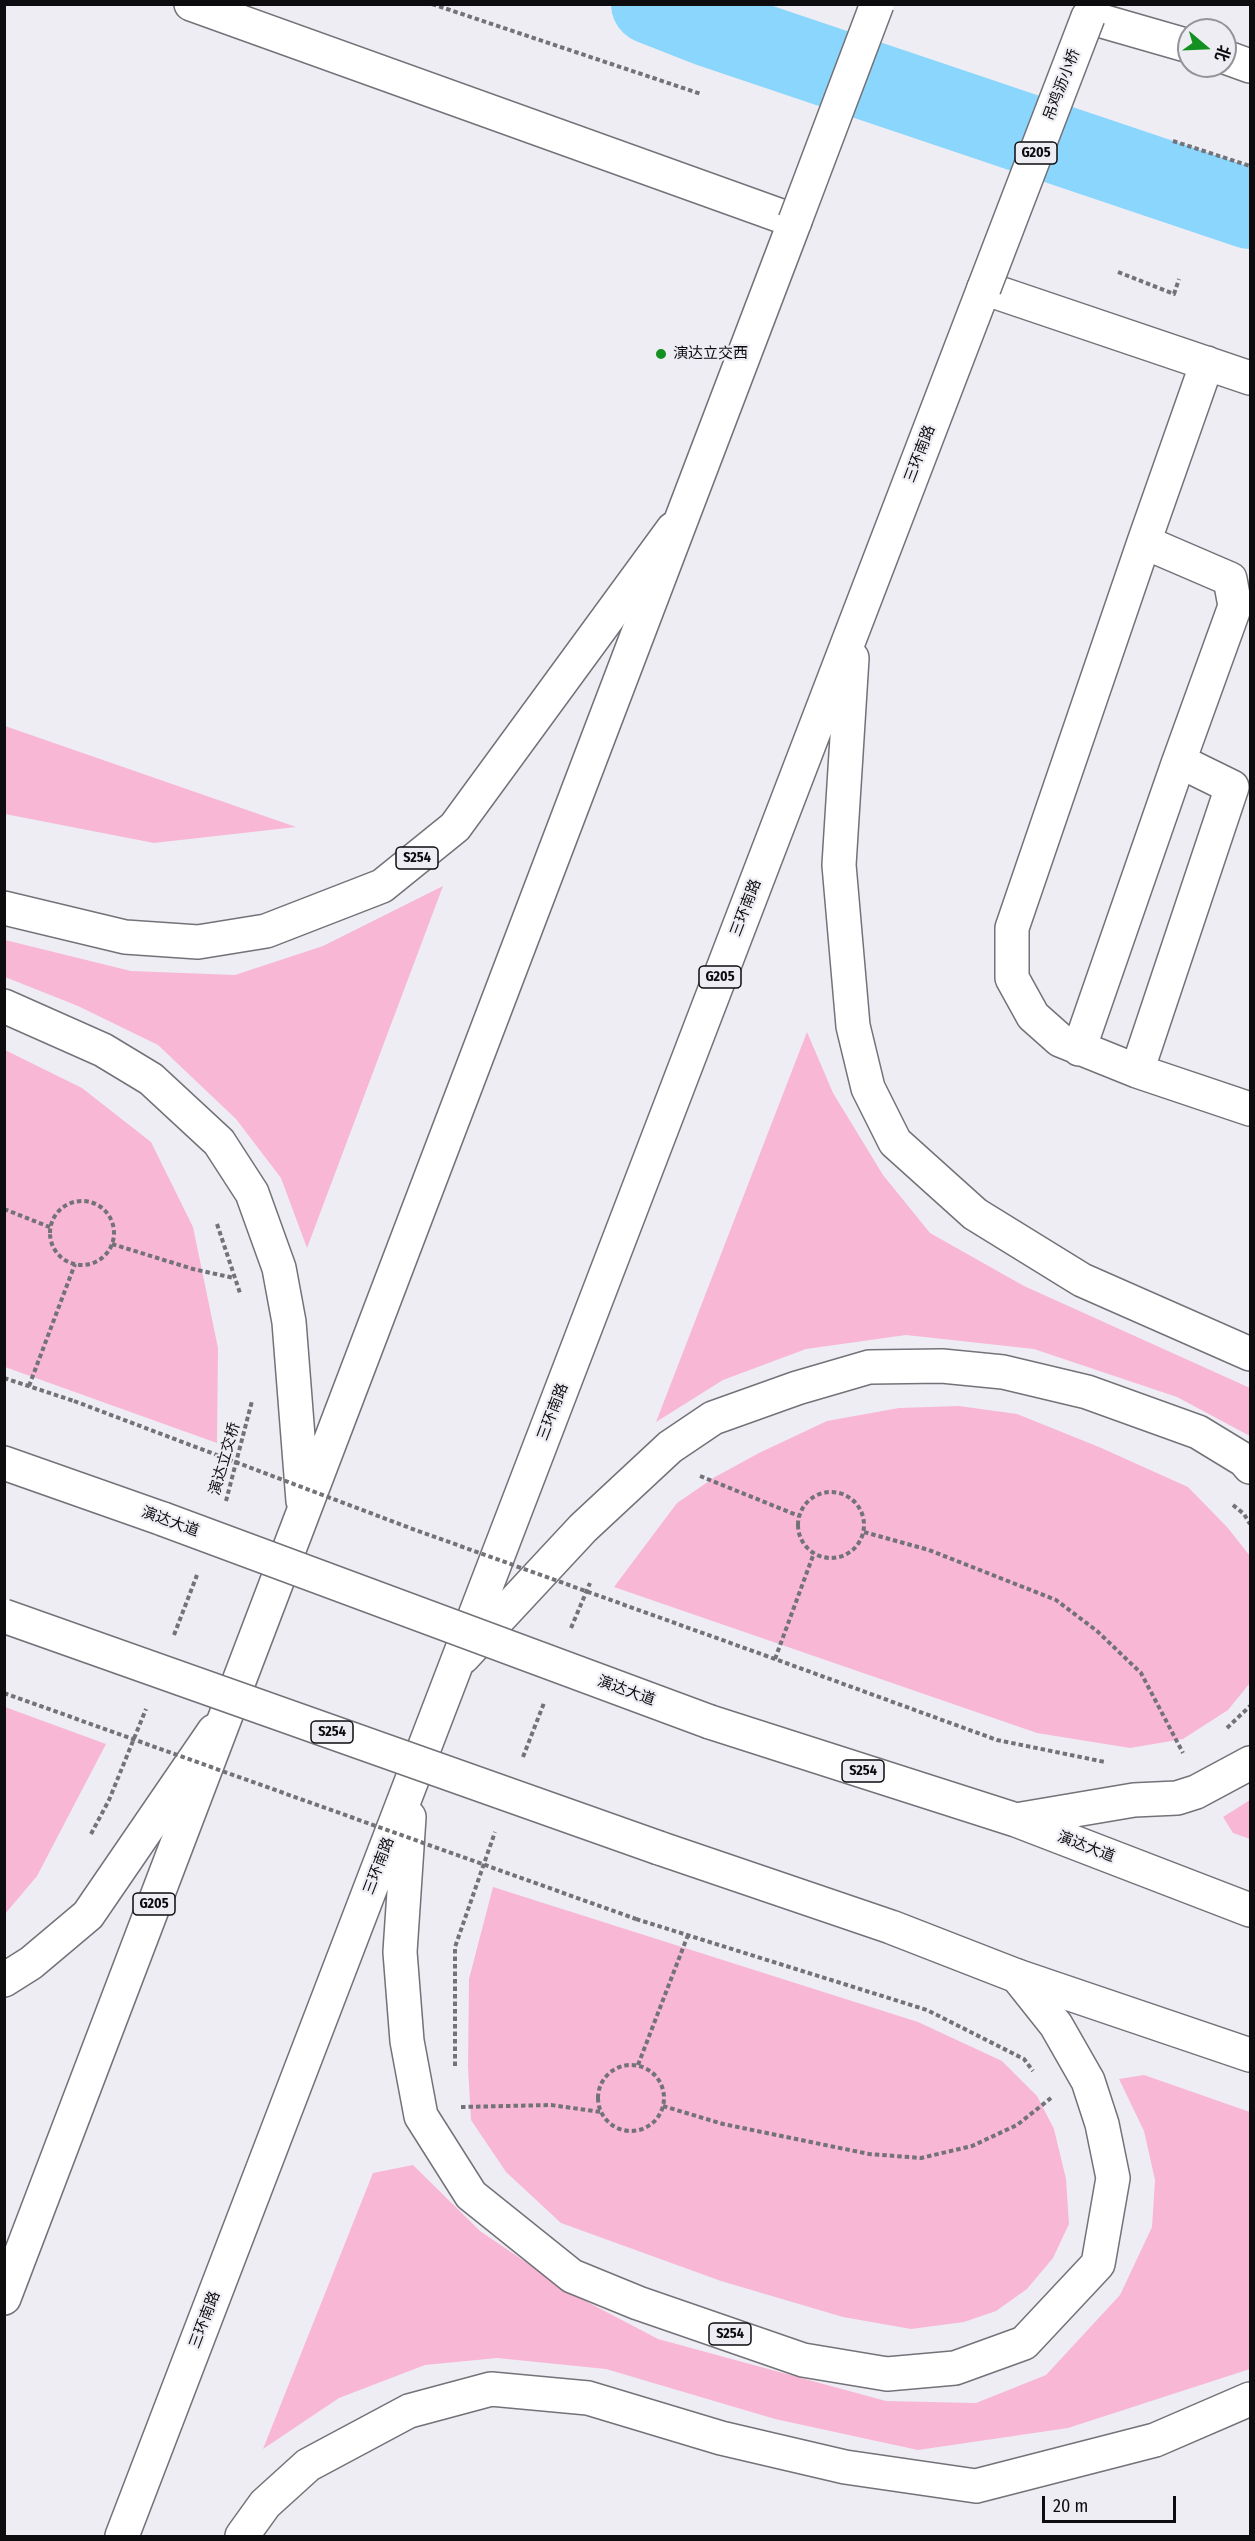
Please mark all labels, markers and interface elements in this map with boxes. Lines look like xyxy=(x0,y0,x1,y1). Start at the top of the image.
north arrow xyxy=(1177,18,1237,78)
text: 北 xyxy=(1211,43,1234,64)
street label: 吊鸡沥小桥 xyxy=(1040,47,1084,123)
road number: G205 xyxy=(1015,142,1057,164)
place label: 演达立交西 xyxy=(673,345,748,363)
marker: 演达立交西 xyxy=(654,347,668,361)
street label: 三环南路 xyxy=(901,423,939,485)
road number: S254 xyxy=(396,847,438,869)
street label: 三环南路 xyxy=(727,877,765,939)
road number: G205 xyxy=(699,966,741,988)
street label: 三环南路 xyxy=(534,1381,572,1443)
street label: 演达立交桥 xyxy=(206,1420,244,1498)
street label: 演达大道 xyxy=(139,1503,201,1541)
street label: 演达大道 xyxy=(595,1672,657,1710)
road number: S254 xyxy=(311,1721,353,1743)
road number: S254 xyxy=(842,1760,884,1782)
street label: 演达大道 xyxy=(1055,1828,1117,1866)
street label: 三环南路 xyxy=(360,1835,398,1897)
road number: G205 xyxy=(133,1893,175,1915)
street label: 三环南路 xyxy=(186,2289,224,2351)
road number: S254 xyxy=(709,2323,751,2345)
scale bar xyxy=(1045,2484,1178,2522)
text: 20 m xyxy=(1053,2495,1088,2517)

